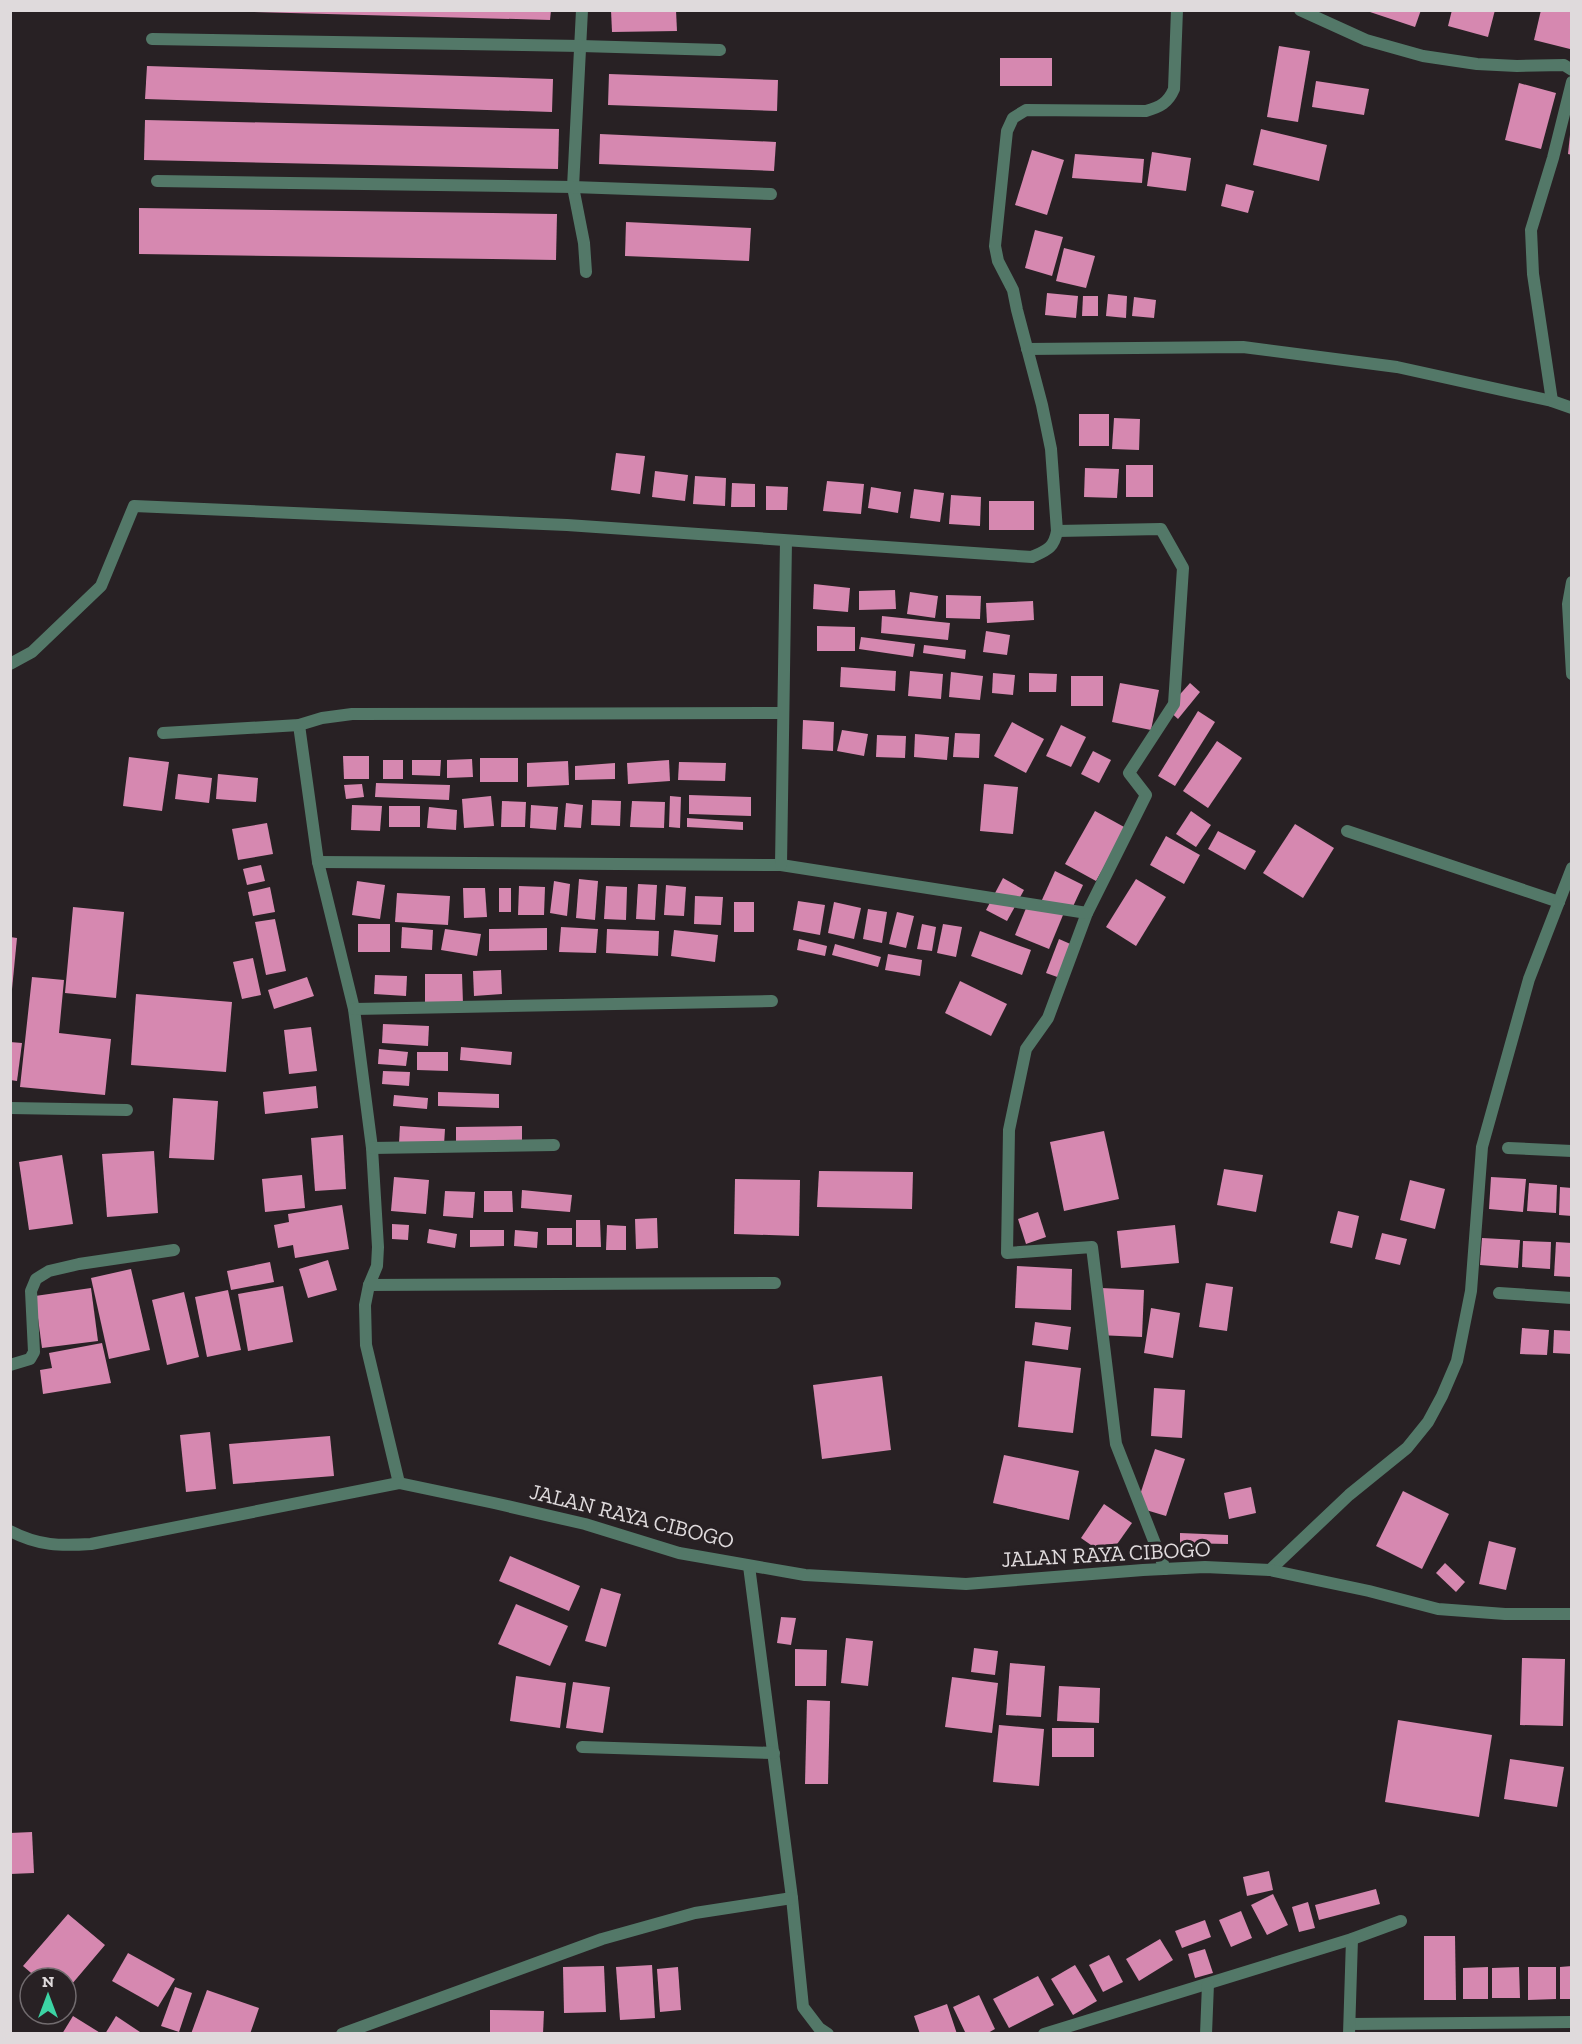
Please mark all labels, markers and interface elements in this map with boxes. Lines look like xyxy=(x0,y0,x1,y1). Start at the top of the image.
street label: JALAN RAYA CIBOGO xyxy=(527,1478,737,1554)
street label: JALAN RAYA CIBOGO xyxy=(1001,1535,1211,1573)
north arrow xyxy=(18,1966,78,2026)
text: N xyxy=(42,1972,54,1991)

